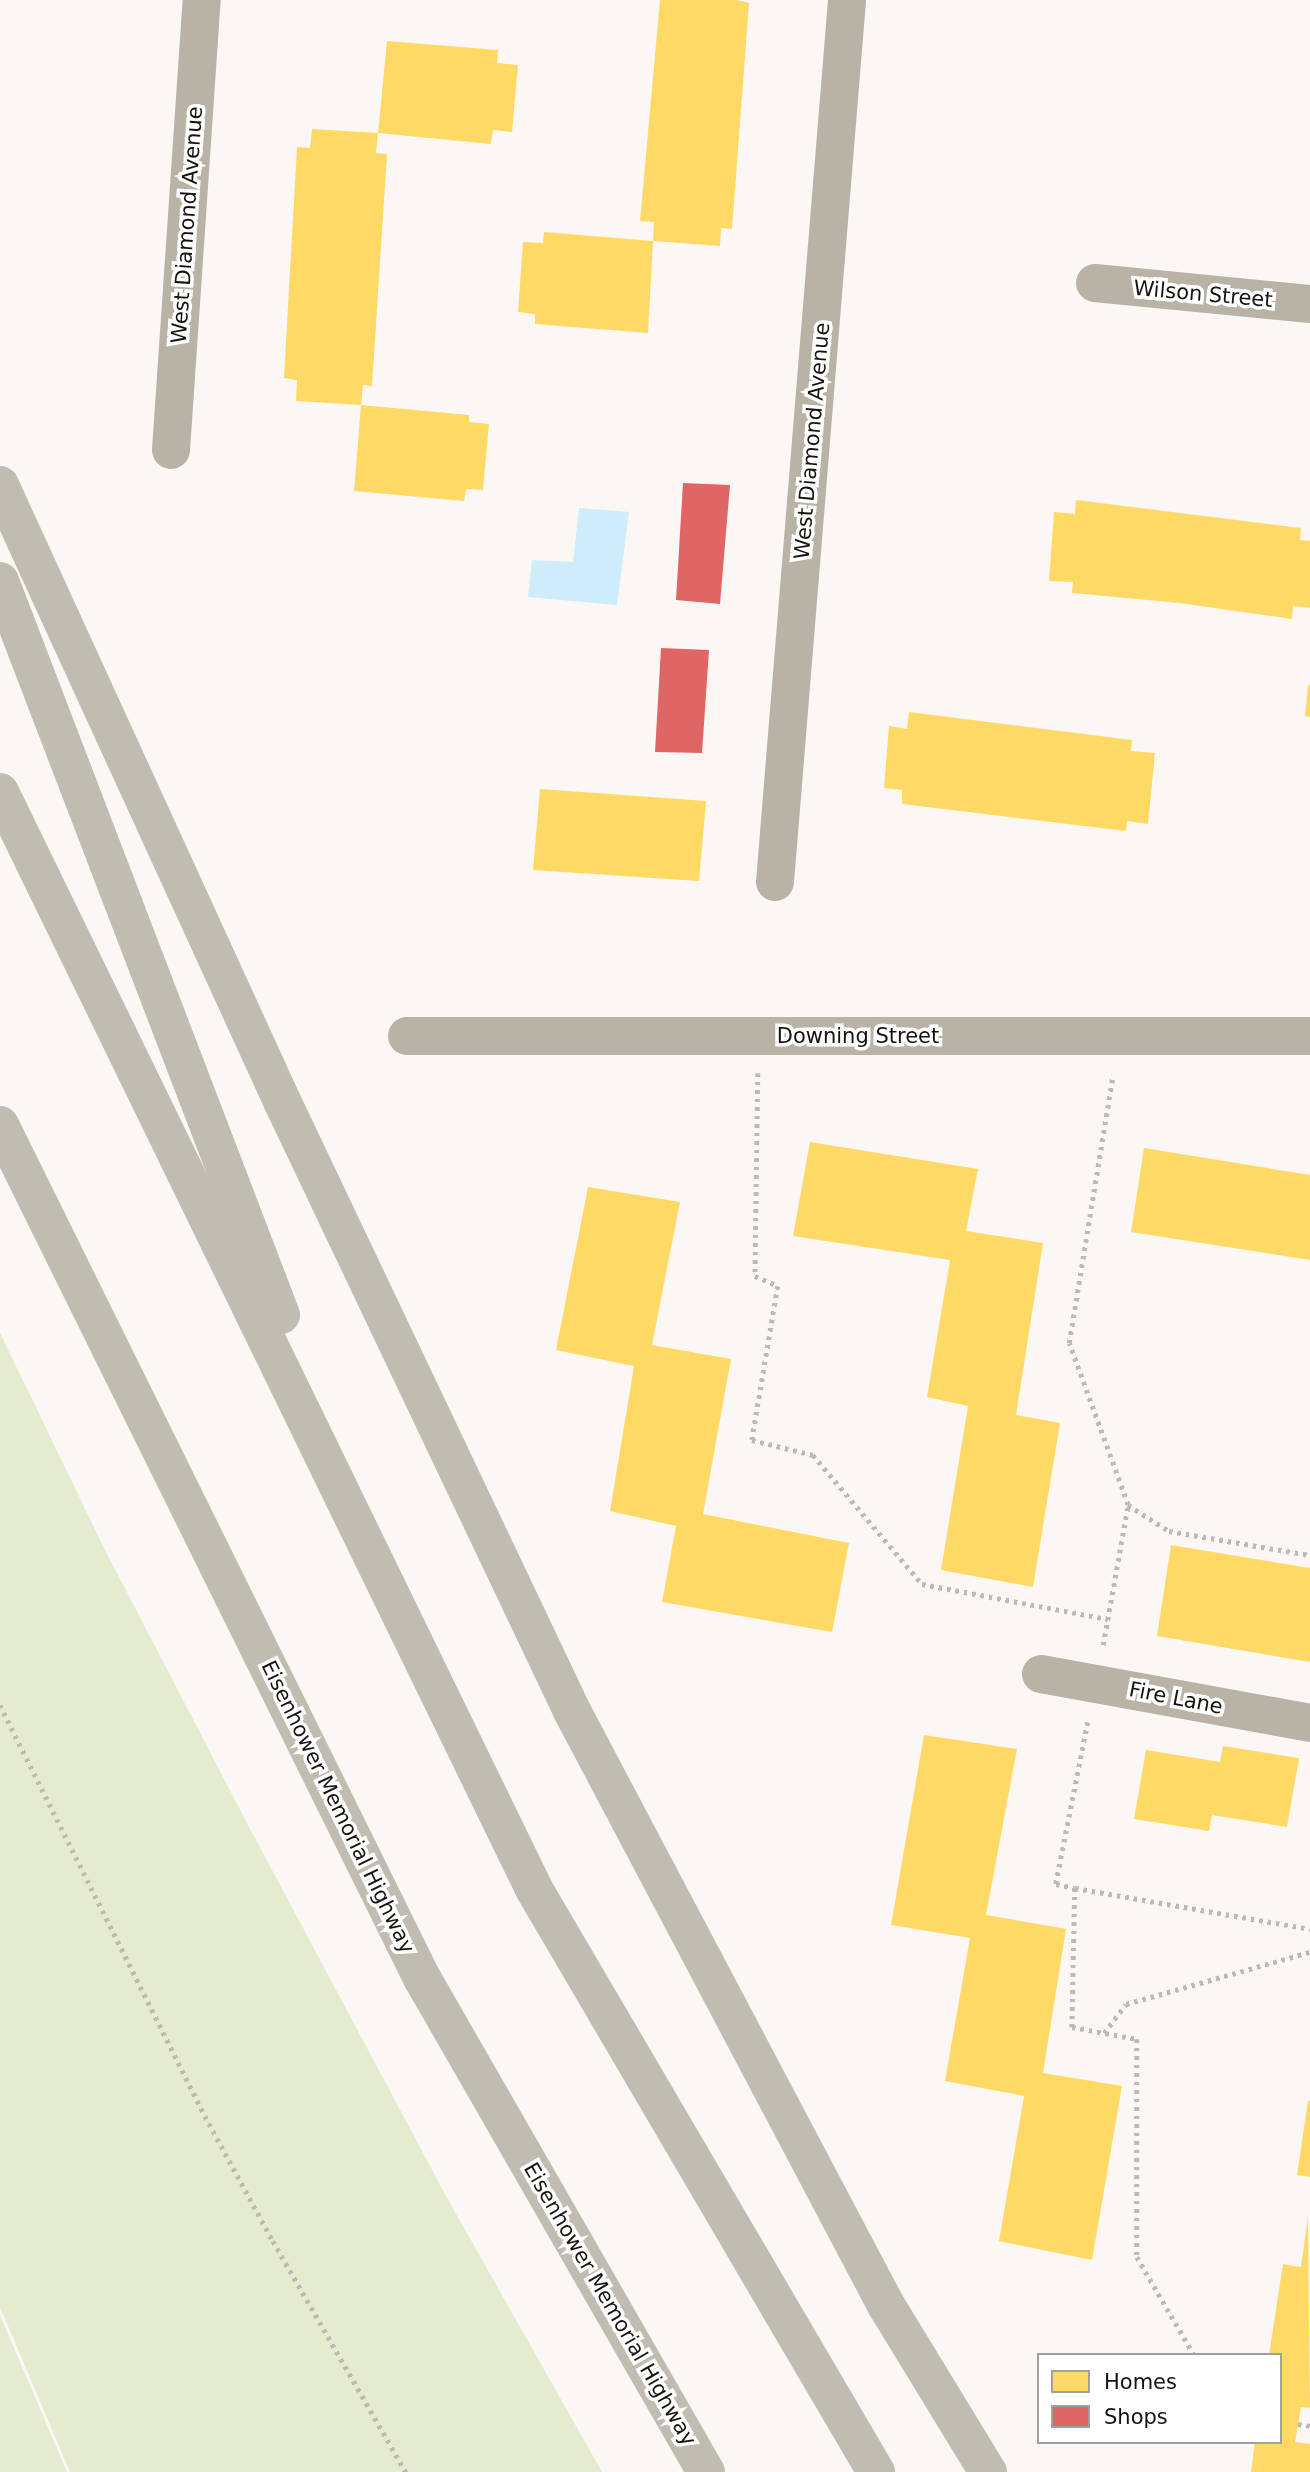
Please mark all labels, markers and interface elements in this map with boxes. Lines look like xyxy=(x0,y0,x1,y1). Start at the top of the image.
street label: West Diamond Avenue xyxy=(166,106,208,344)
street label: Wilson Street xyxy=(1132,275,1274,313)
street label: West Diamond Avenue xyxy=(789,321,835,561)
street label: Downing Street xyxy=(777,1023,939,1049)
street label: Eisenhower Memorial Highway xyxy=(256,1656,420,1958)
street label: Fire Lane xyxy=(1127,1677,1225,1719)
street label: Eisenhower Memorial Highway xyxy=(518,2158,702,2450)
legend xyxy=(1037,2353,1282,2444)
text: Homes xyxy=(1104,2370,1177,2394)
text: Shops xyxy=(1104,2405,1168,2429)

